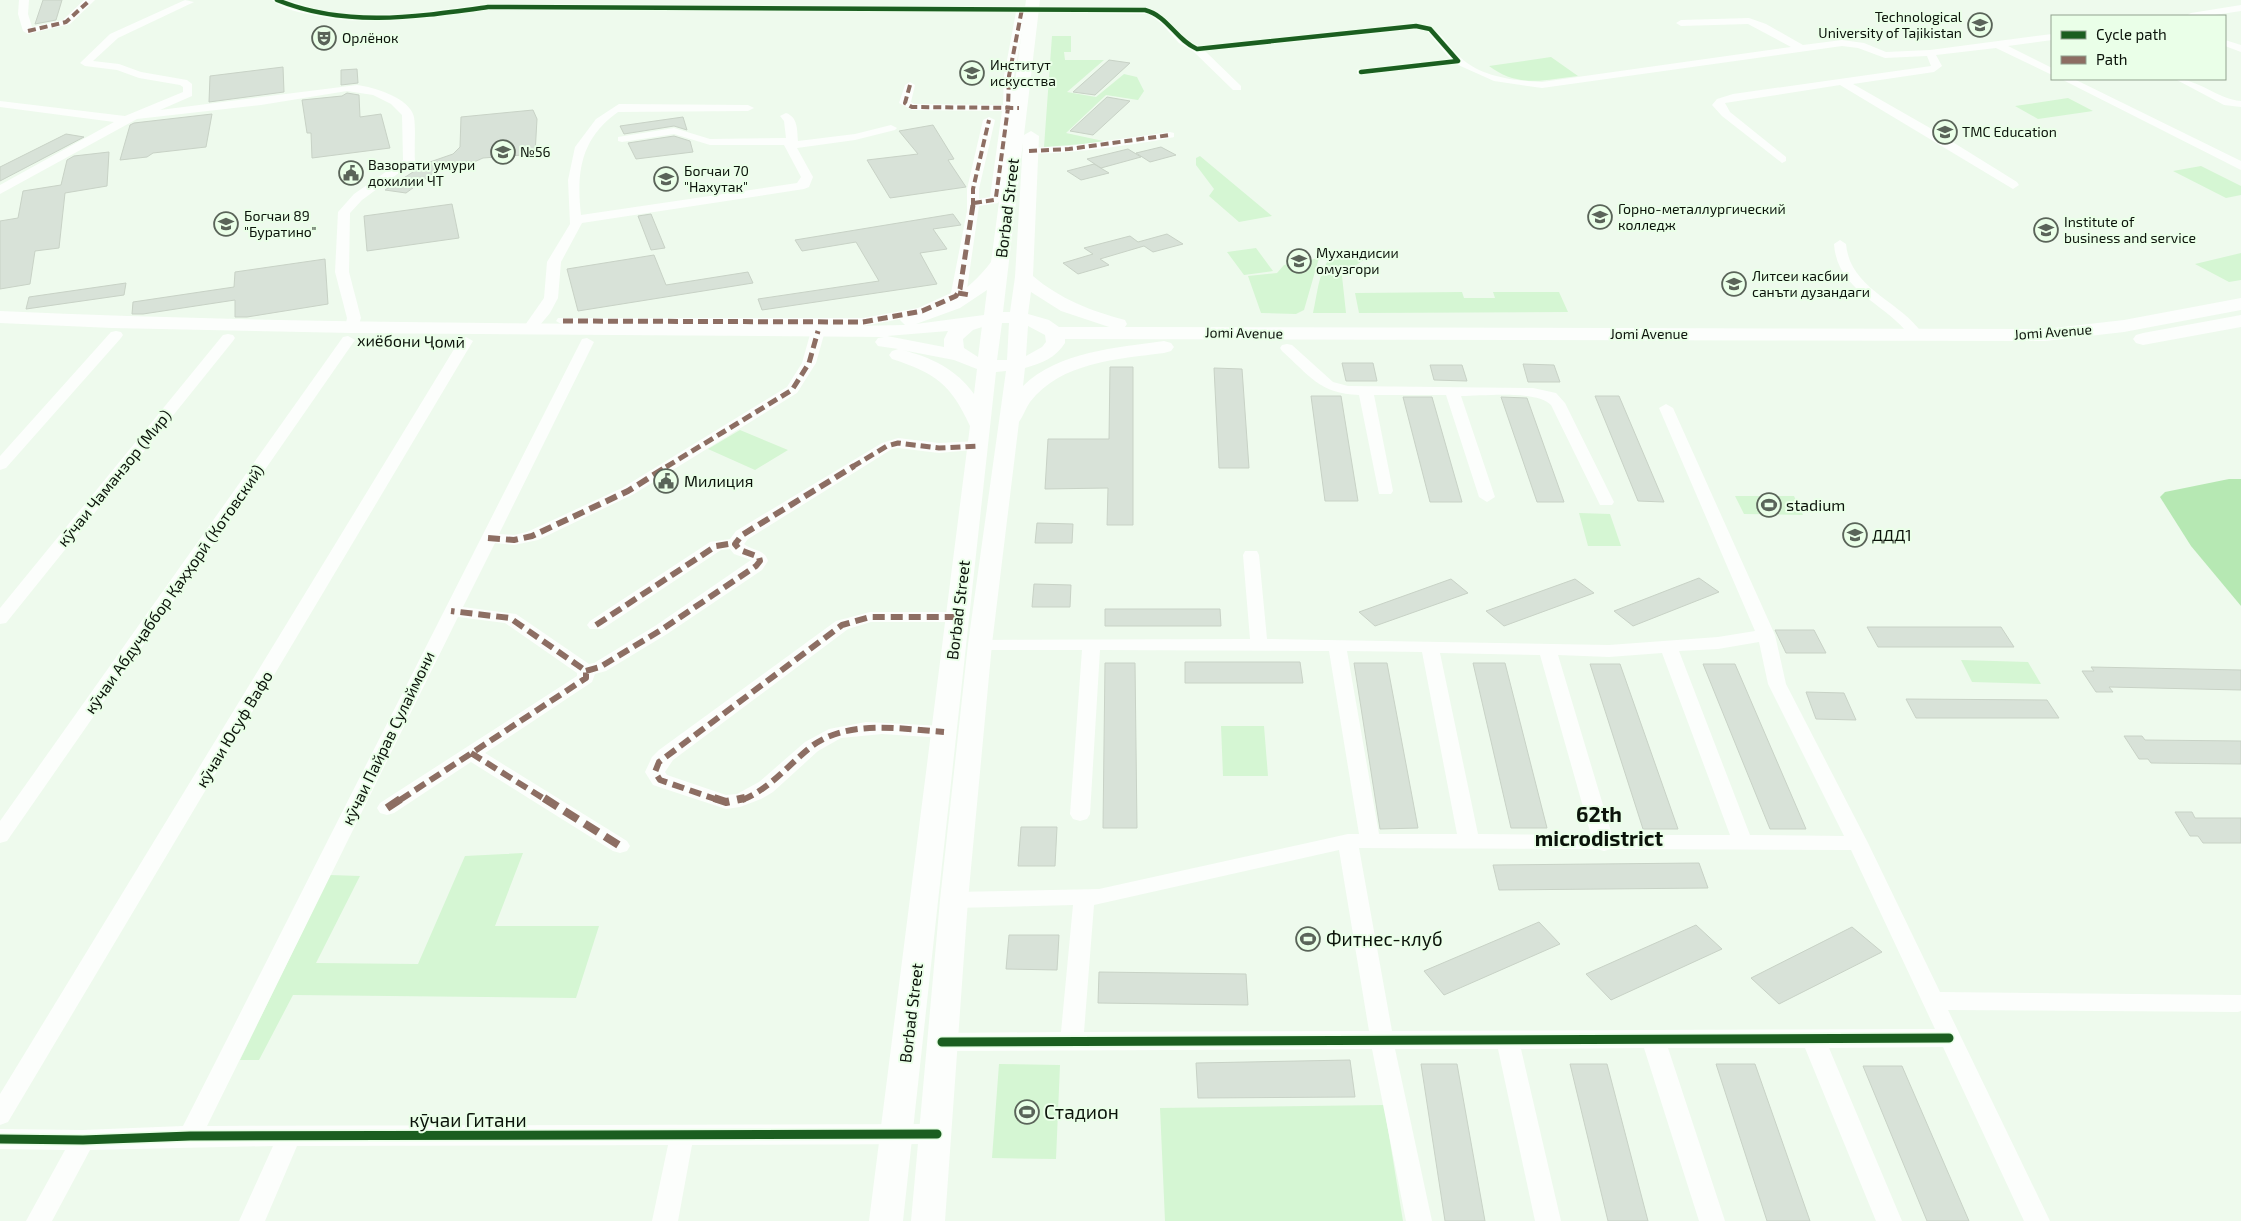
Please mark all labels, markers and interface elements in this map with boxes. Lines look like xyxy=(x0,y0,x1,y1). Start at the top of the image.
place label: Technological University of Tajikistan xyxy=(1818,8,1963,41)
school or university icon: Technological University of Tajikistan xyxy=(1967,12,1993,38)
legend xyxy=(2051,15,2226,80)
theatre icon: Орлёнок xyxy=(311,25,337,51)
text: Cycle path xyxy=(2096,25,2167,43)
place label: Орлёнок xyxy=(342,29,399,46)
text: Path xyxy=(2096,50,2127,68)
place label: Институт искусства xyxy=(990,56,1056,89)
school or university icon: Институт искусства xyxy=(959,60,985,86)
school or university icon: TMC Education xyxy=(1932,119,1958,145)
place label: TMC Education xyxy=(1962,123,2057,140)
school or university icon: №56 xyxy=(490,139,516,165)
place label: №56 xyxy=(520,143,550,160)
place label: Вазорати умури дохилии ЧТ xyxy=(368,156,475,189)
street label: Borbad Street xyxy=(991,157,1022,259)
public building icon: Вазорати умури дохилии ЧТ xyxy=(338,160,364,186)
place label: Богчаи 70 "Нахутак" xyxy=(684,162,749,195)
school or university icon: Богчаи 70 "Нахутак" xyxy=(653,166,679,192)
place label: Горно-металлургический колледж xyxy=(1618,200,1786,233)
school or university icon: Горно-металлургический колледж xyxy=(1587,204,1613,230)
place label: Богчаи 89 "Буратино" xyxy=(244,207,317,240)
school or university icon: Богчаи 89 "Буратино" xyxy=(213,211,239,237)
place label: Institute of business and service xyxy=(2064,213,2196,246)
school or university icon: Institute of business and service xyxy=(2033,217,2059,243)
place label: Мухандисии омузгори xyxy=(1316,244,1399,277)
school or university icon: Мухандисии омузгори xyxy=(1286,248,1312,274)
place label: Литсеи касбии санъти дузандаги xyxy=(1752,267,1870,300)
school or university icon: Литсеи касбии санъти дузандаги xyxy=(1721,271,1747,297)
street label: Jomi Avenue xyxy=(2013,320,2093,343)
street label: Jomi Avenue xyxy=(1205,323,1283,342)
street label: Jomi Avenue xyxy=(1610,325,1688,342)
street label: хиёбони Ҷомӣ xyxy=(357,330,465,351)
street label: кӯчаи Чаманзор (Мир) xyxy=(53,405,175,551)
street label: кӯчаи Абдуҷаббор Қаҳҳорӣ (Котовский) xyxy=(80,460,268,718)
public building icon: Милиция xyxy=(653,468,679,494)
place label: Милиция xyxy=(684,471,753,490)
sports icon: stadium xyxy=(1756,492,1782,518)
place label: stadium xyxy=(1786,495,1845,514)
school or university icon: ДДД1 xyxy=(1842,522,1868,548)
place label: ДДД1 xyxy=(1872,525,1912,544)
street label: Borbad Street xyxy=(942,559,973,661)
street label: кӯчаи Пайрав Сулаймони xyxy=(337,648,439,828)
street label: кӯчаи Юсуф Вафо xyxy=(191,667,277,791)
district label: 62th microdistrict xyxy=(1535,801,1664,850)
sports icon: Фитнес-клуб xyxy=(1295,926,1321,952)
place label: Фитнес-клуб xyxy=(1326,927,1443,951)
street label: Borbad Street xyxy=(895,962,926,1064)
sports icon: Стадион xyxy=(1014,1099,1040,1125)
place label: Стадион xyxy=(1044,1100,1119,1123)
street label: кӯчаи Гитани xyxy=(409,1108,527,1132)

